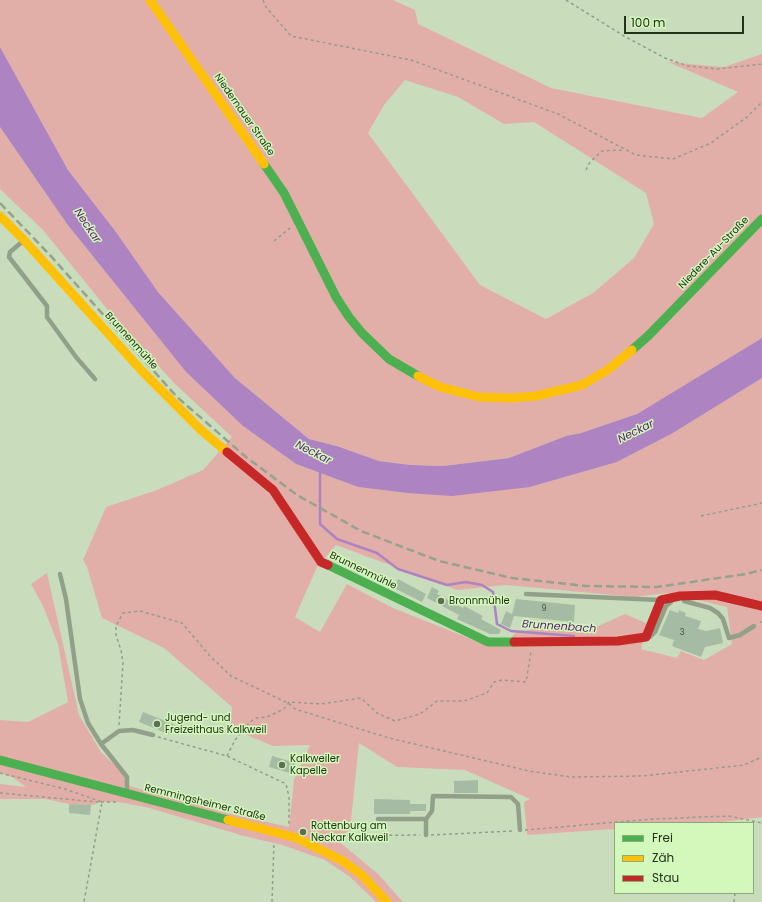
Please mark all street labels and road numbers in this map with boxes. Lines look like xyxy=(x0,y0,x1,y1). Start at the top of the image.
street label: Niedernauer Straße xyxy=(211,72,277,158)
street label: Niedere-Au-Straße xyxy=(676,214,752,292)
street label: Brunnenmühle xyxy=(102,310,160,372)
street label: Brunnenmühle xyxy=(327,550,399,592)
street label: Remmingsheimer Straße xyxy=(143,782,267,824)

